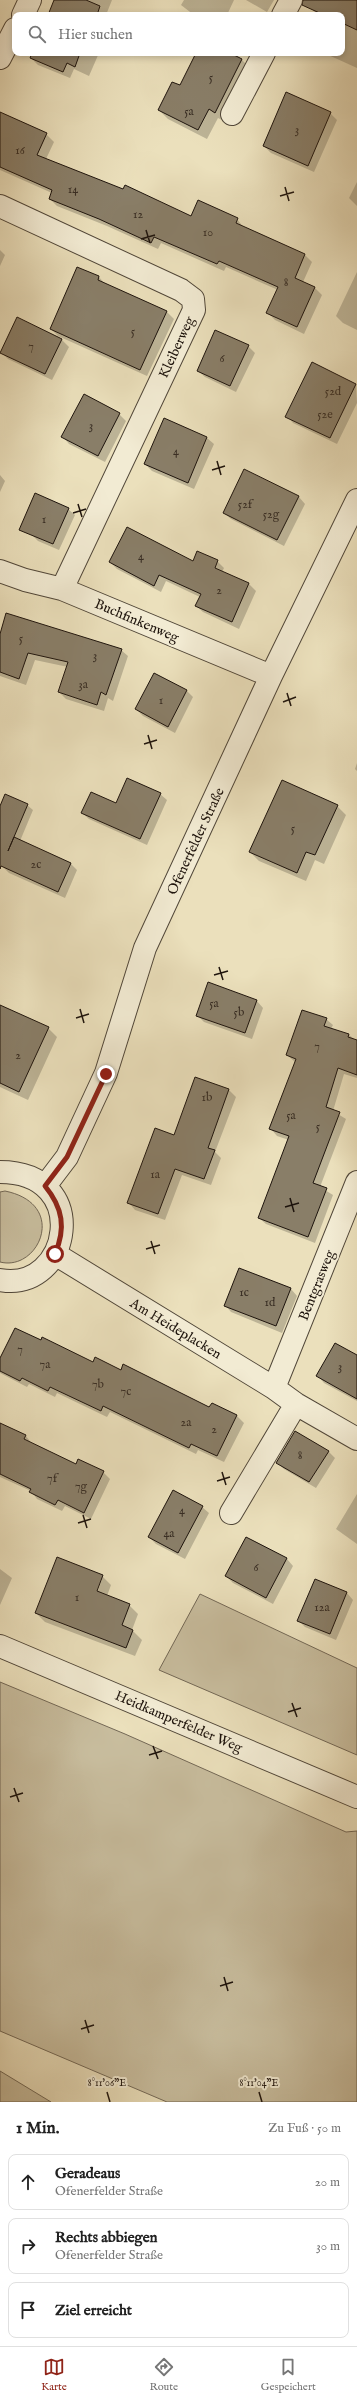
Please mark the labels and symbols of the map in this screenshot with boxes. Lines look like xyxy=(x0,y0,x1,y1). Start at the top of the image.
house number: 5 xyxy=(209,70,214,85)
house number: 5a xyxy=(184,104,195,119)
house number: 3 xyxy=(295,122,299,137)
house number: 16 xyxy=(15,143,26,158)
house number: 14 xyxy=(68,182,78,197)
house number: 12 xyxy=(133,207,143,222)
house number: 10 xyxy=(203,225,213,240)
house number: 8 xyxy=(284,275,289,290)
street label: Kleiberweg xyxy=(155,313,199,381)
house number: 5 xyxy=(131,324,136,339)
house number: 7 xyxy=(28,339,34,354)
house number: 6 xyxy=(219,351,225,366)
house number: 52d xyxy=(325,384,342,399)
house number: 52e xyxy=(317,407,333,422)
house number: 3 xyxy=(89,418,93,433)
house number: 4 xyxy=(173,444,179,459)
house number: 52f xyxy=(238,497,255,512)
house number: 52g xyxy=(263,507,280,522)
house number: 1 xyxy=(42,512,46,527)
house number: 4 xyxy=(138,549,144,564)
house number: 2 xyxy=(216,583,222,598)
street label: Buchfinkenweg xyxy=(92,595,182,647)
house number: 5 xyxy=(19,631,24,646)
house number: 3 xyxy=(93,648,97,663)
house number: 3a xyxy=(78,677,89,692)
house number: 1 xyxy=(159,693,163,708)
street label: Ofenerfelder Straße xyxy=(163,784,229,898)
house number: 5 xyxy=(291,821,296,836)
house number: 2c xyxy=(31,857,41,872)
house number: 5a xyxy=(209,996,220,1011)
house number: 5b xyxy=(234,1005,244,1020)
house number: 7 xyxy=(314,1039,320,1054)
house number: 2 xyxy=(15,1048,21,1063)
route end xyxy=(97,1065,115,1083)
house number: 1b xyxy=(202,1090,212,1105)
house number: 5a xyxy=(286,1108,297,1123)
house number: 5 xyxy=(316,1119,321,1134)
house number: 1a xyxy=(150,1167,161,1182)
route start xyxy=(46,1245,64,1263)
street label: Bentgrasweg xyxy=(295,1247,339,1323)
house number: 1c xyxy=(239,1285,249,1300)
street label: Am Heideplacken xyxy=(125,1294,225,1364)
house number: 1d xyxy=(265,1295,276,1310)
house number: 7 xyxy=(17,1342,23,1357)
house number: 7a xyxy=(40,1357,51,1372)
house number: 3 xyxy=(338,1359,342,1374)
house number: 7b xyxy=(92,1377,104,1392)
house number: 7c xyxy=(121,1384,131,1399)
house number: 2a xyxy=(181,1415,192,1430)
house number: 2 xyxy=(211,1422,217,1437)
house number: 8 xyxy=(298,1448,303,1463)
house number: 7f xyxy=(47,1471,60,1486)
house number: 7g xyxy=(75,1479,88,1494)
house number: 4 xyxy=(179,1503,185,1518)
house number: 4a xyxy=(163,1526,175,1541)
house number: 6 xyxy=(253,1560,259,1575)
house number: 1 xyxy=(75,1590,79,1605)
house number: 12a xyxy=(314,1600,330,1615)
street label: Heidkamperfelder Weg xyxy=(112,1687,246,1757)
text: 8°11'06"E xyxy=(88,2077,126,2090)
text: 8°11'04"E xyxy=(239,2077,279,2090)

